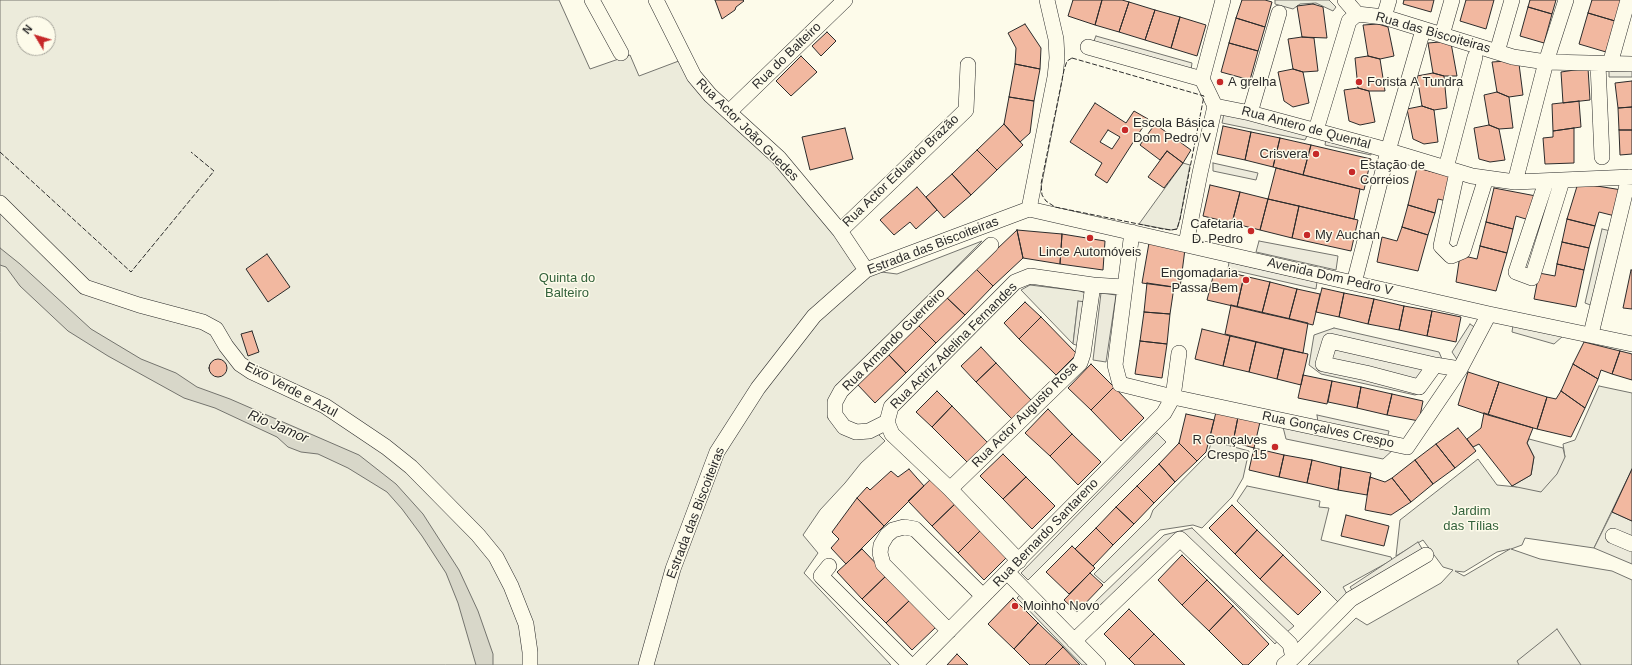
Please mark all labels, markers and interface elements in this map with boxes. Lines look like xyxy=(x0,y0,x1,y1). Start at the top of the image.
street label: Rua das Biscoiteiras xyxy=(1374,9,1492,57)
north arrow xyxy=(16,16,56,56)
street label: Rua do Balteiro xyxy=(749,19,825,93)
text: N xyxy=(20,22,35,36)
place label: A grelha xyxy=(1228,74,1276,90)
place label: Forista A Tundra xyxy=(1367,74,1463,90)
street label: Rua Actor João Guedes xyxy=(692,75,802,185)
marker: A grelha xyxy=(1215,77,1225,87)
marker: Forista A Tundra xyxy=(1354,77,1364,87)
street label: Rua Antero de Quental xyxy=(1240,103,1372,153)
street label: Rua Actor Eduardo Brazão xyxy=(840,111,962,231)
place label: Escola Básica Dom Pedro V xyxy=(1133,115,1215,146)
marker: Escola Básica Dom Pedro V xyxy=(1120,125,1130,135)
place label: Crisvera xyxy=(1260,146,1308,162)
marker: Crisvera xyxy=(1311,149,1321,159)
place label: Estação de Correios xyxy=(1360,157,1425,188)
marker: Estação de Correios xyxy=(1347,167,1357,177)
street label: Estrada das Biscoiteiras xyxy=(865,214,1001,278)
place label: Cafetaria D. Pedro xyxy=(1190,216,1243,247)
marker: Cafetaria D. Pedro xyxy=(1246,226,1256,236)
place label: My Auchan xyxy=(1315,227,1380,243)
marker: My Auchan xyxy=(1302,230,1312,240)
marker: Lince Automóveis xyxy=(1085,233,1095,243)
place label: Lince Automóveis xyxy=(1039,244,1141,260)
street label: Avenida Dom Pedro V xyxy=(1266,255,1394,299)
place label: Engomadaria Passa Bem xyxy=(1161,265,1238,296)
park label: Quinta do Balteiro xyxy=(539,270,595,301)
marker: Engomadaria Passa Bem xyxy=(1241,275,1251,285)
street label: Rua Actriz Adelina Fernandes xyxy=(887,279,1021,413)
street label: Rua Armando Guerreiro xyxy=(839,285,949,395)
street label: Eixo Verde e Azul xyxy=(242,359,340,421)
street label: Rua Actor Augusto Rosa xyxy=(969,359,1081,471)
water label: Rio Jamor xyxy=(245,407,311,447)
street label: Rua Gonçalves Crespo xyxy=(1261,408,1395,452)
place label: R Gonçalves Crespo 15 xyxy=(1193,432,1267,463)
marker: R Gonçalves Crespo 15 xyxy=(1270,442,1280,452)
street label: Estrada das Biscoiteiras xyxy=(664,445,728,581)
street label: Rua Bernardo Santareno xyxy=(990,476,1102,590)
park label: Jardim das Tílias xyxy=(1443,503,1499,534)
place label: Moinho Novo xyxy=(1023,598,1100,614)
marker: Moinho Novo xyxy=(1010,601,1020,611)

